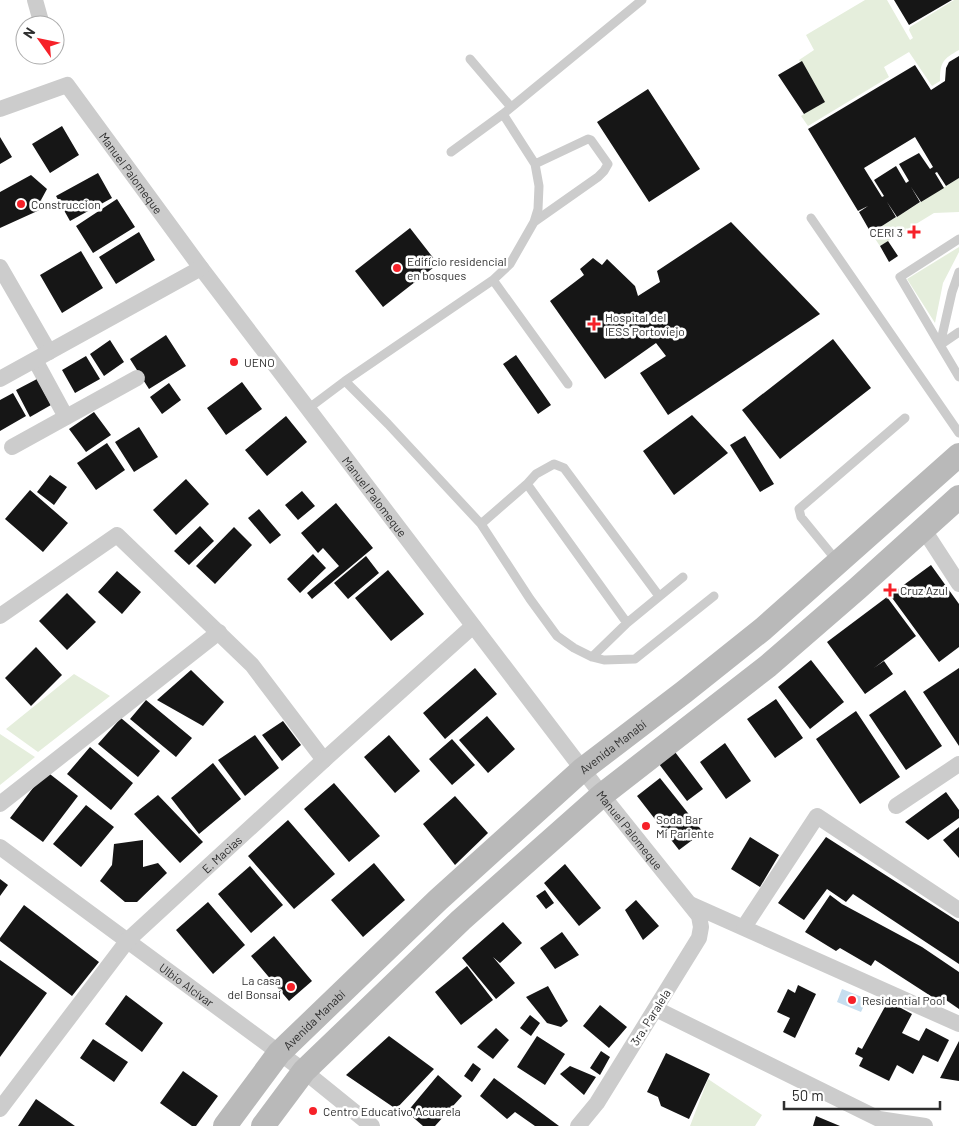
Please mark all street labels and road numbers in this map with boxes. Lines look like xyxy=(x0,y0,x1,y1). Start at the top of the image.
street label: Manuel Palomeque xyxy=(97,129,166,216)
street label: Manuel Palomeque xyxy=(340,453,410,539)
street label: Avenida Manabí xyxy=(576,716,649,776)
street label: Manuel Palomeque xyxy=(594,788,666,872)
street label: E. Macias xyxy=(199,832,244,876)
street label: Ulbio Alcívar xyxy=(157,960,217,1010)
street label: 3ra. Paralela xyxy=(627,986,673,1048)
street label: Avenida Manabí xyxy=(280,987,348,1052)

